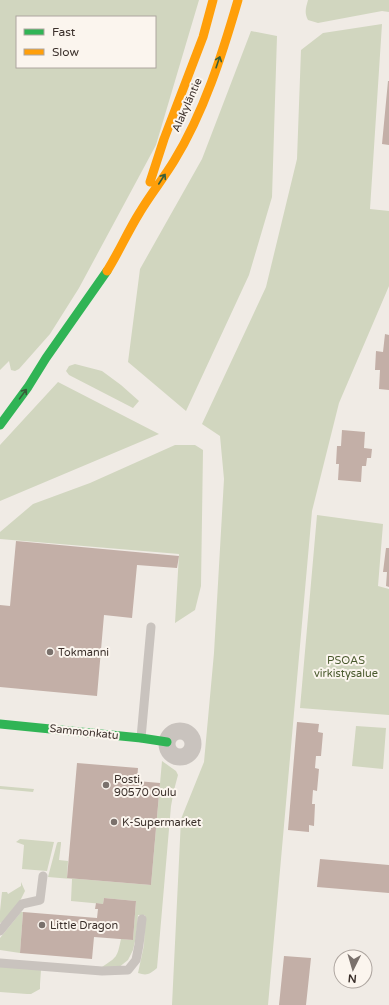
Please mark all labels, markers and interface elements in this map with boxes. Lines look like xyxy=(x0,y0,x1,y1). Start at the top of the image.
legend xyxy=(16,16,156,68)
text: Fast xyxy=(52,25,76,39)
text: Slow xyxy=(52,45,79,59)
one-way arrow xyxy=(215,56,222,69)
street label: Alakyläntie xyxy=(169,76,205,134)
one-way arrow xyxy=(158,173,166,185)
one-way arrow xyxy=(19,388,27,399)
place label: Tokmanni xyxy=(58,646,109,659)
marker: Tokmanni xyxy=(45,647,55,657)
park label: PSOAS virkistysalue xyxy=(314,654,378,680)
street label: Sammonkatu xyxy=(49,722,119,742)
place label: Posti, 90570 Oulu xyxy=(114,773,176,799)
marker: Posti, 90570 Oulu xyxy=(101,780,111,790)
place label: K-Supermarket xyxy=(122,816,201,829)
marker: K-Supermarket xyxy=(109,817,119,827)
place label: Little Dragon xyxy=(50,919,118,932)
marker: Little Dragon xyxy=(37,920,47,930)
north arrow xyxy=(333,949,373,989)
text: N xyxy=(347,972,357,985)

